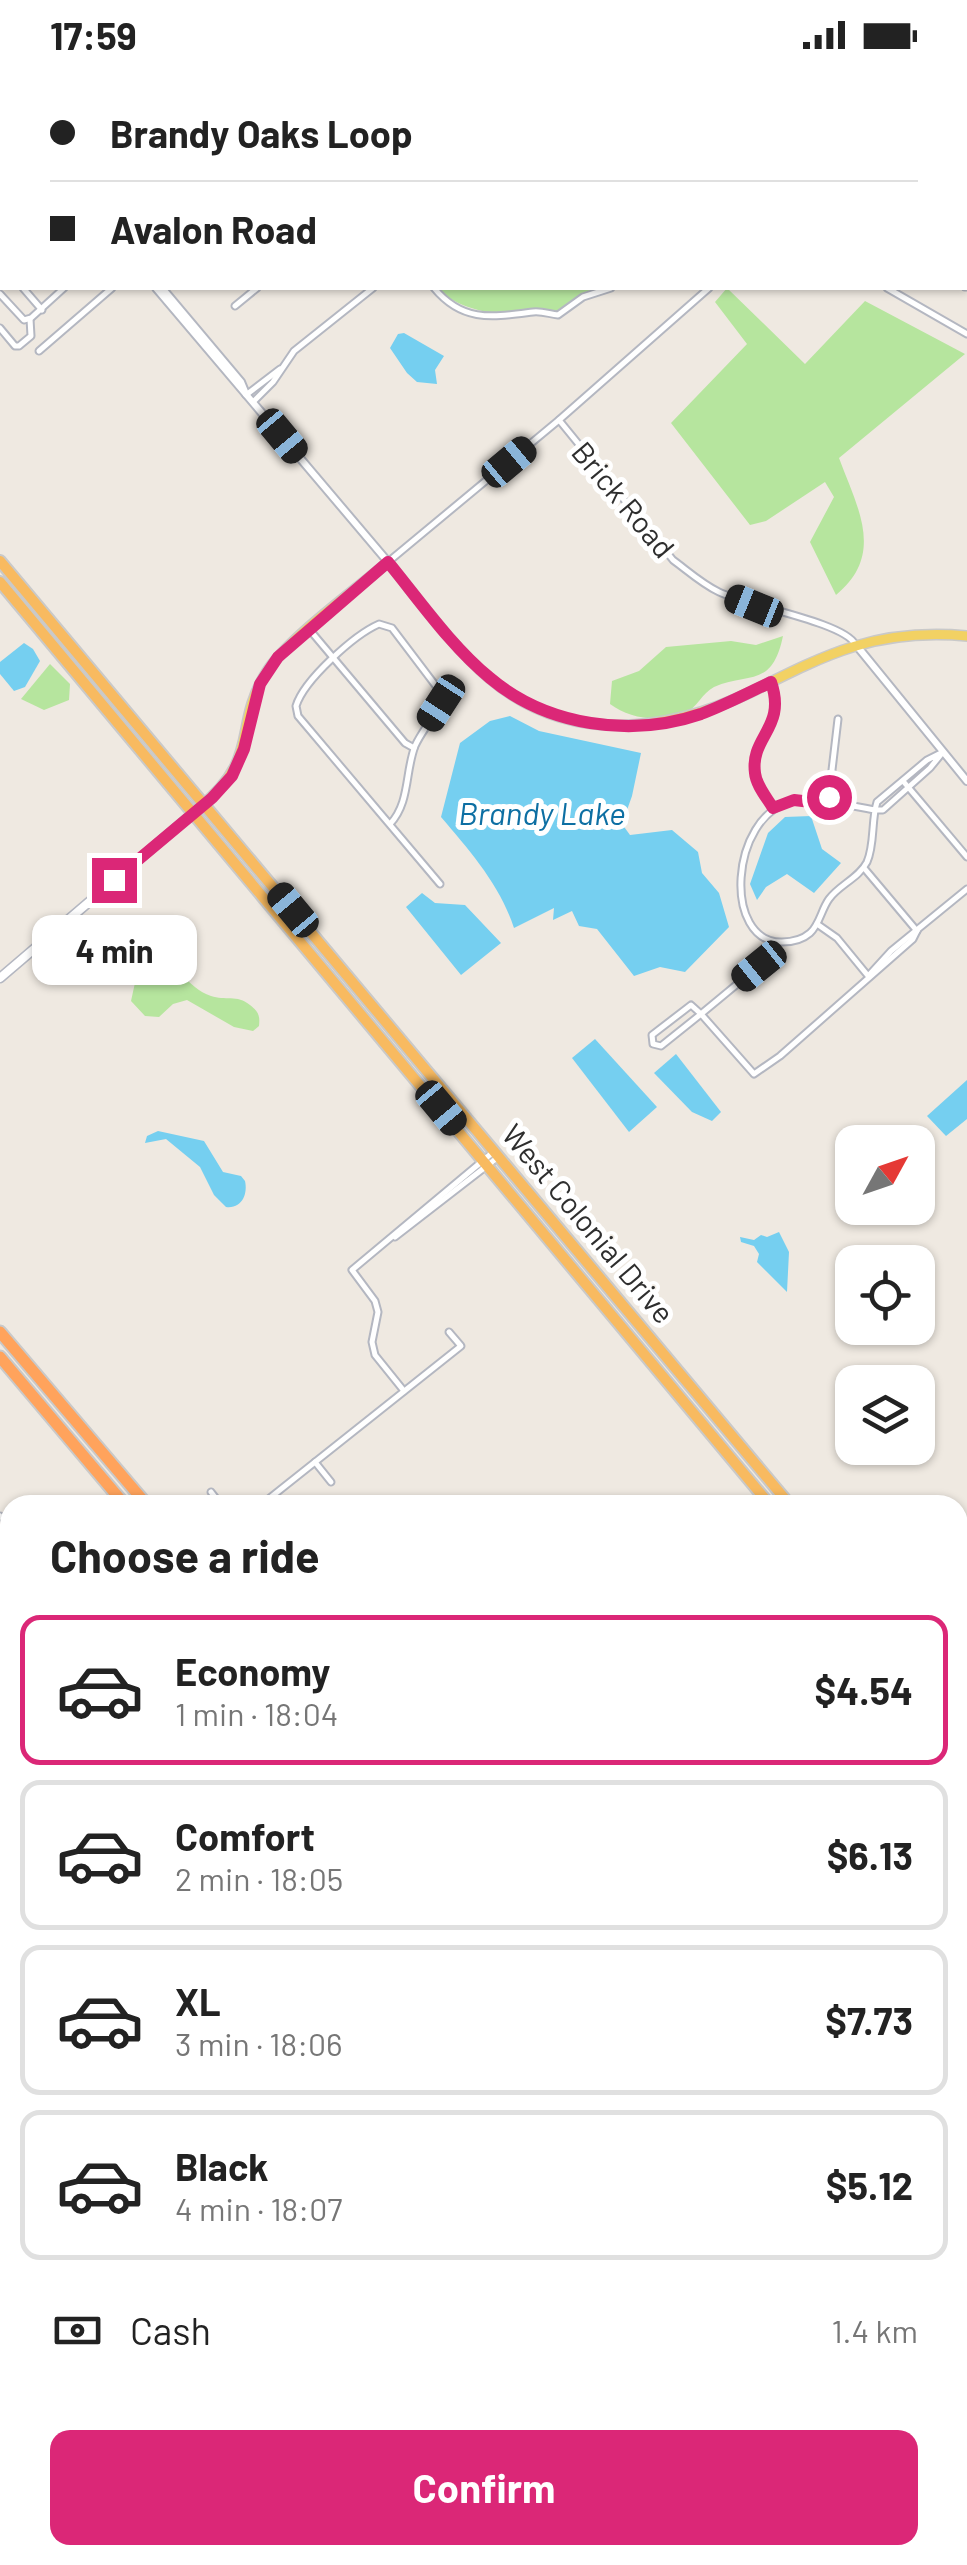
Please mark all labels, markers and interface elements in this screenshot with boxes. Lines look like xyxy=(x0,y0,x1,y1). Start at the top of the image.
text: 17:59 xyxy=(50,12,137,58)
text: Brandy Oaks Loop xyxy=(110,110,413,156)
text: Avalon Road xyxy=(110,206,317,252)
car xyxy=(251,403,313,469)
car xyxy=(476,431,542,493)
street label: Brick Road xyxy=(565,434,683,564)
car xyxy=(721,581,787,631)
car xyxy=(412,670,470,736)
route start xyxy=(807,775,852,820)
water label: Brandy Lake xyxy=(458,793,626,831)
route end xyxy=(92,858,137,903)
car xyxy=(262,877,324,943)
callout: 4 min xyxy=(32,915,196,985)
text: 4 min xyxy=(75,931,154,969)
car xyxy=(726,935,792,997)
car xyxy=(410,1075,472,1141)
street label: West Colonial Drive xyxy=(495,1116,683,1330)
north arrow xyxy=(835,1125,935,1225)
map controls xyxy=(835,1125,935,1465)
button: locate xyxy=(835,1245,935,1345)
button: layers xyxy=(835,1365,935,1465)
text: Choose a ride xyxy=(50,1528,320,1582)
icon: car xyxy=(55,1645,145,1735)
text: Economy xyxy=(175,1648,330,1694)
text: $4.54 xyxy=(815,1667,913,1713)
text: 1 min · 18:04 xyxy=(175,1694,338,1732)
icon: car xyxy=(55,1810,145,1900)
text: Comfort xyxy=(175,1813,315,1859)
text: $6.13 xyxy=(827,1832,913,1878)
text: 2 min · 18:05 xyxy=(175,1859,343,1897)
icon: car xyxy=(55,1975,145,2065)
text: XL xyxy=(175,1978,221,2024)
text: $7.73 xyxy=(825,1997,913,2043)
text: 3 min · 18:06 xyxy=(175,2024,343,2062)
icon: car xyxy=(55,2140,145,2230)
text: Black xyxy=(175,2143,269,2189)
text: $5.12 xyxy=(826,2162,913,2208)
text: 4 min · 18:07 xyxy=(175,2189,342,2227)
icon: cash xyxy=(50,2303,105,2358)
text: Cash xyxy=(130,2307,211,2353)
text: 1.4 km xyxy=(831,2311,918,2349)
button: Confirm xyxy=(50,2430,918,2545)

